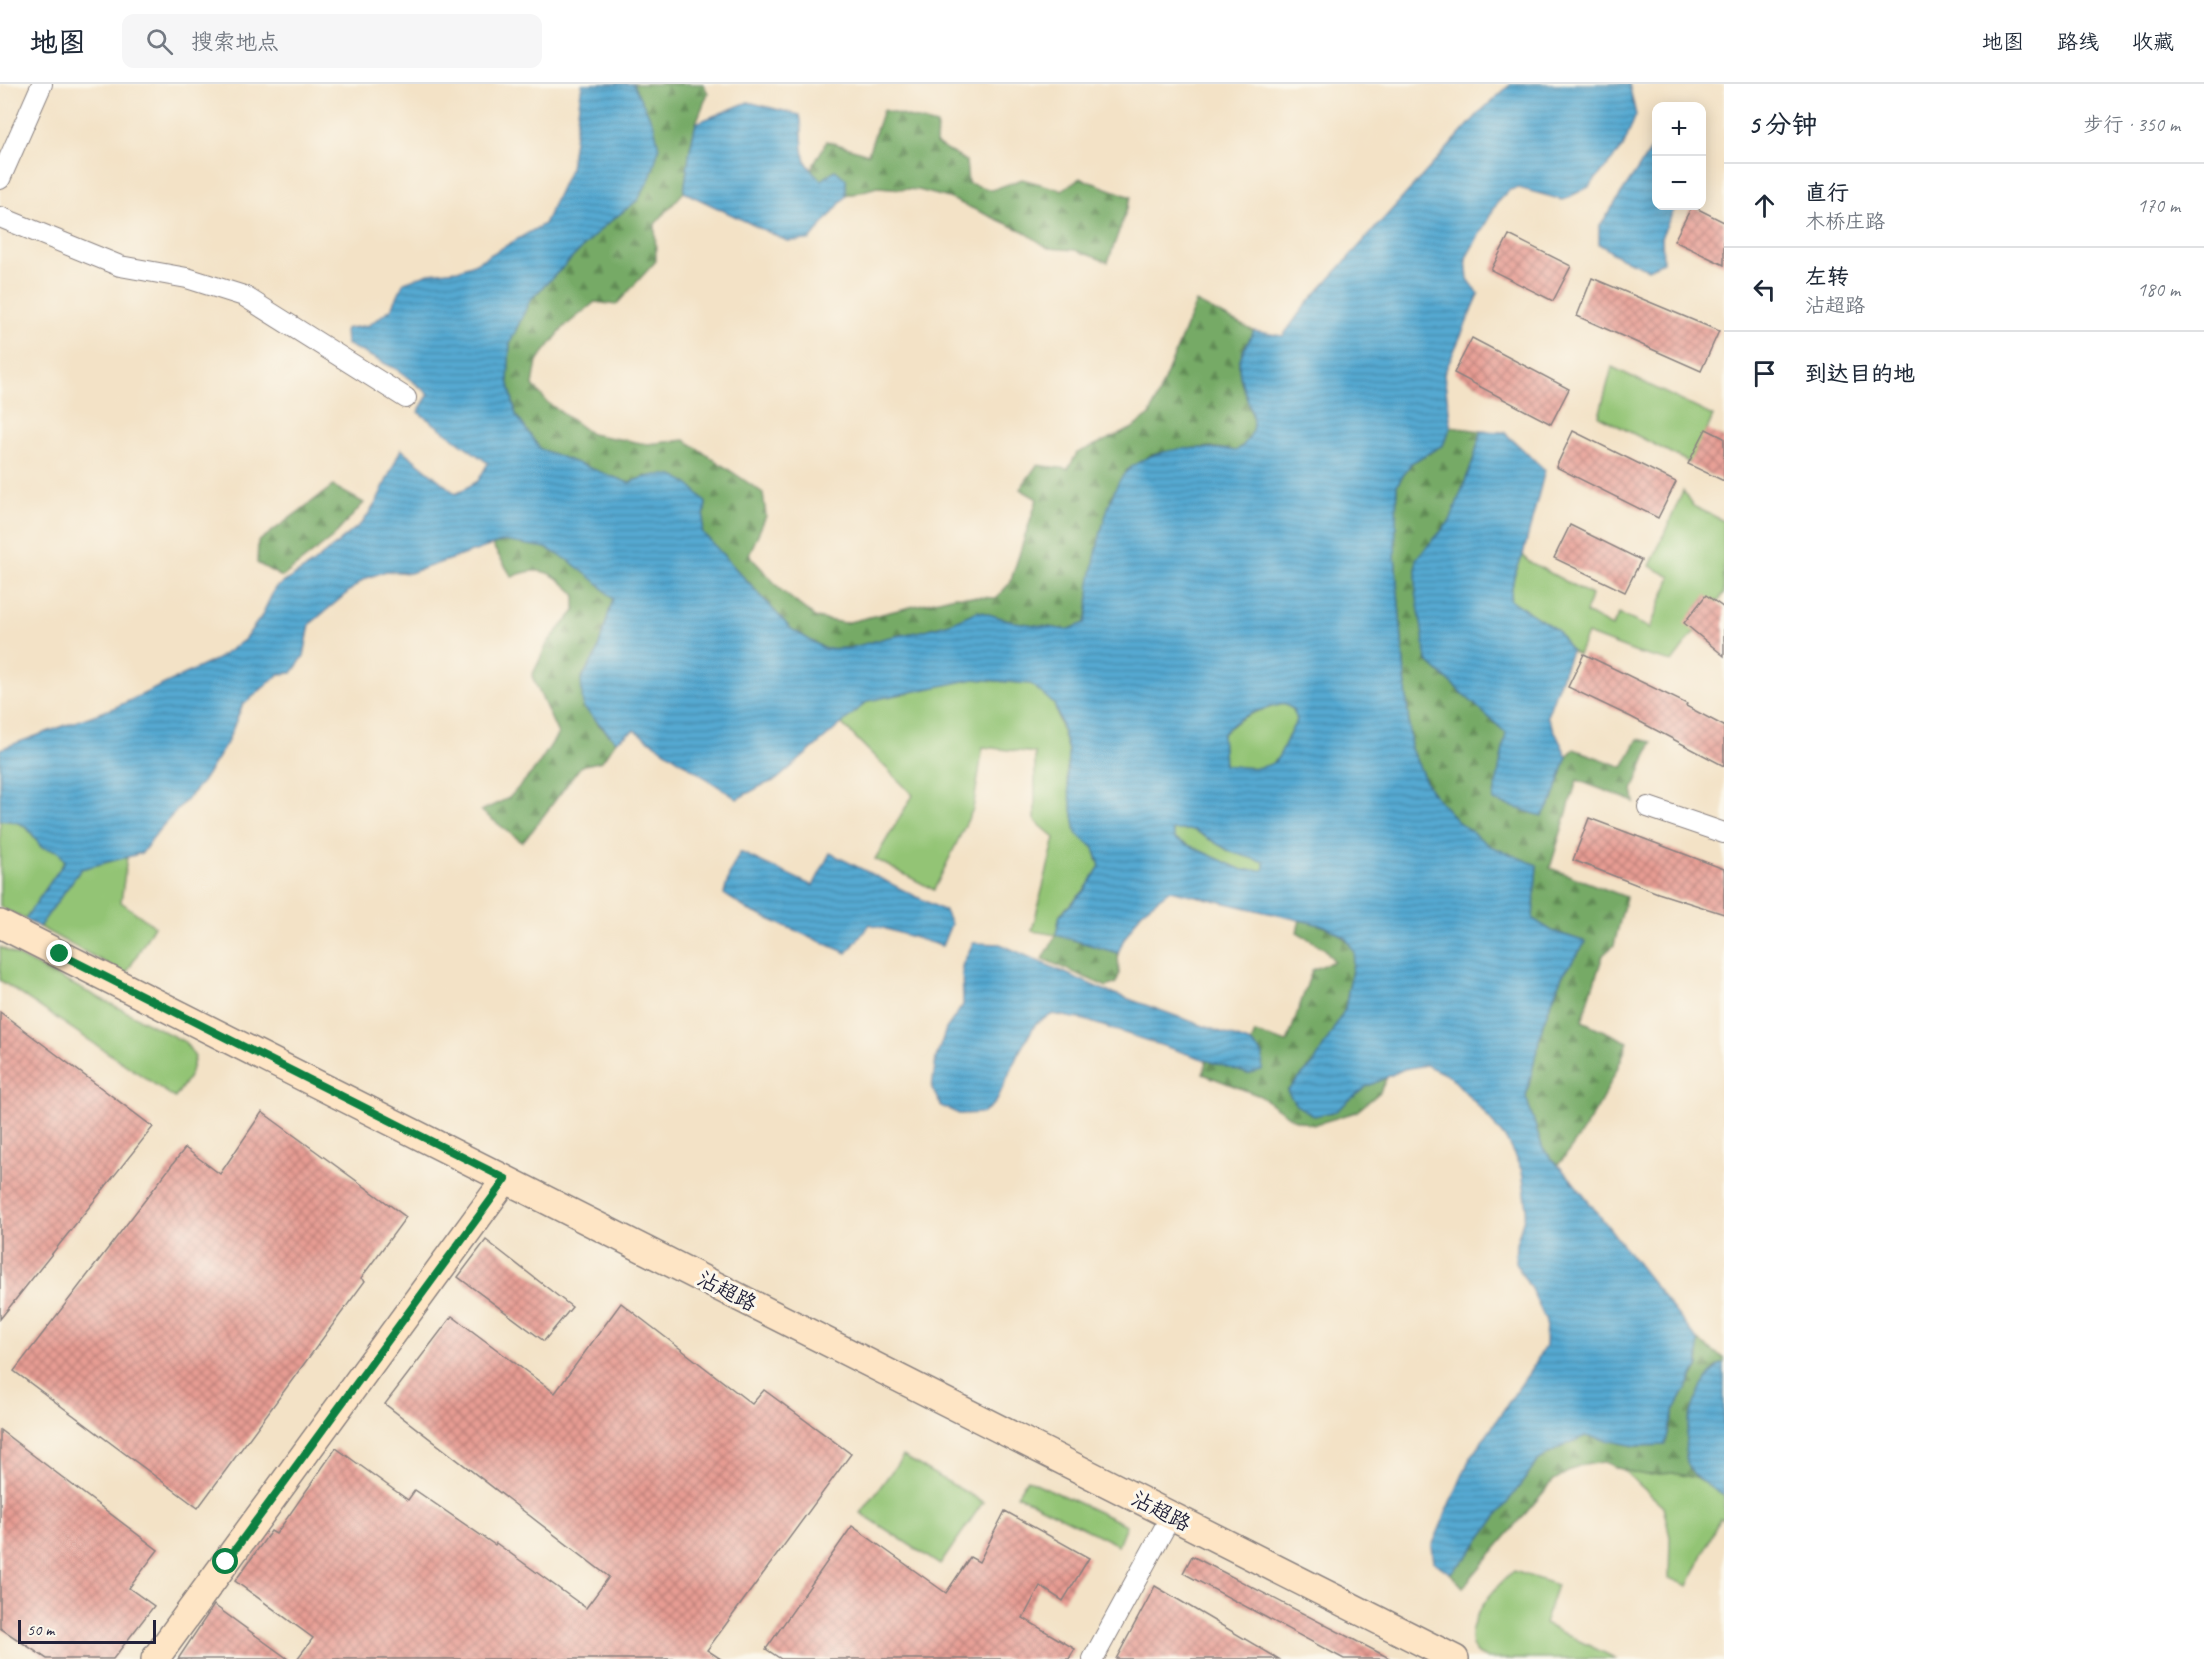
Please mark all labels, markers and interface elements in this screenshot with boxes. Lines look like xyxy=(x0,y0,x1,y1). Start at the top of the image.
search box xyxy=(122,14,542,68)
text: 地图 xyxy=(30,25,86,60)
icon: search xyxy=(143,25,176,58)
text: 搜索地点 xyxy=(191,28,279,56)
text: 地图 xyxy=(1982,29,2024,55)
text: 路线 xyxy=(2057,29,2099,55)
text: 收藏 xyxy=(2132,29,2174,55)
map controls xyxy=(1652,102,1706,210)
button: + xyxy=(1652,102,1706,156)
text: 5 分钟 xyxy=(1748,108,1818,141)
text: 步行 · 350 m xyxy=(2084,112,2180,137)
button: − xyxy=(1652,156,1706,210)
text: 直行 xyxy=(1805,179,1849,207)
icon: ahead xyxy=(1748,189,1781,222)
text: 170 m xyxy=(2137,193,2180,218)
text: 木桥庄路 xyxy=(1805,209,1885,234)
text: 左转 xyxy=(1805,263,1849,291)
icon: left xyxy=(1748,273,1781,306)
text: 180 m xyxy=(2137,277,2180,302)
text: 沾超路 xyxy=(1805,293,1865,318)
icon: arrive xyxy=(1748,357,1781,390)
text: 到达目的地 xyxy=(1805,360,1915,388)
route end xyxy=(46,940,72,966)
street label: 沾超路 xyxy=(693,1265,761,1317)
street label: 沾超路 xyxy=(1127,1485,1195,1537)
route start xyxy=(212,1548,238,1574)
scale bar xyxy=(18,1617,156,1644)
text: 50 m xyxy=(27,1620,54,1640)

